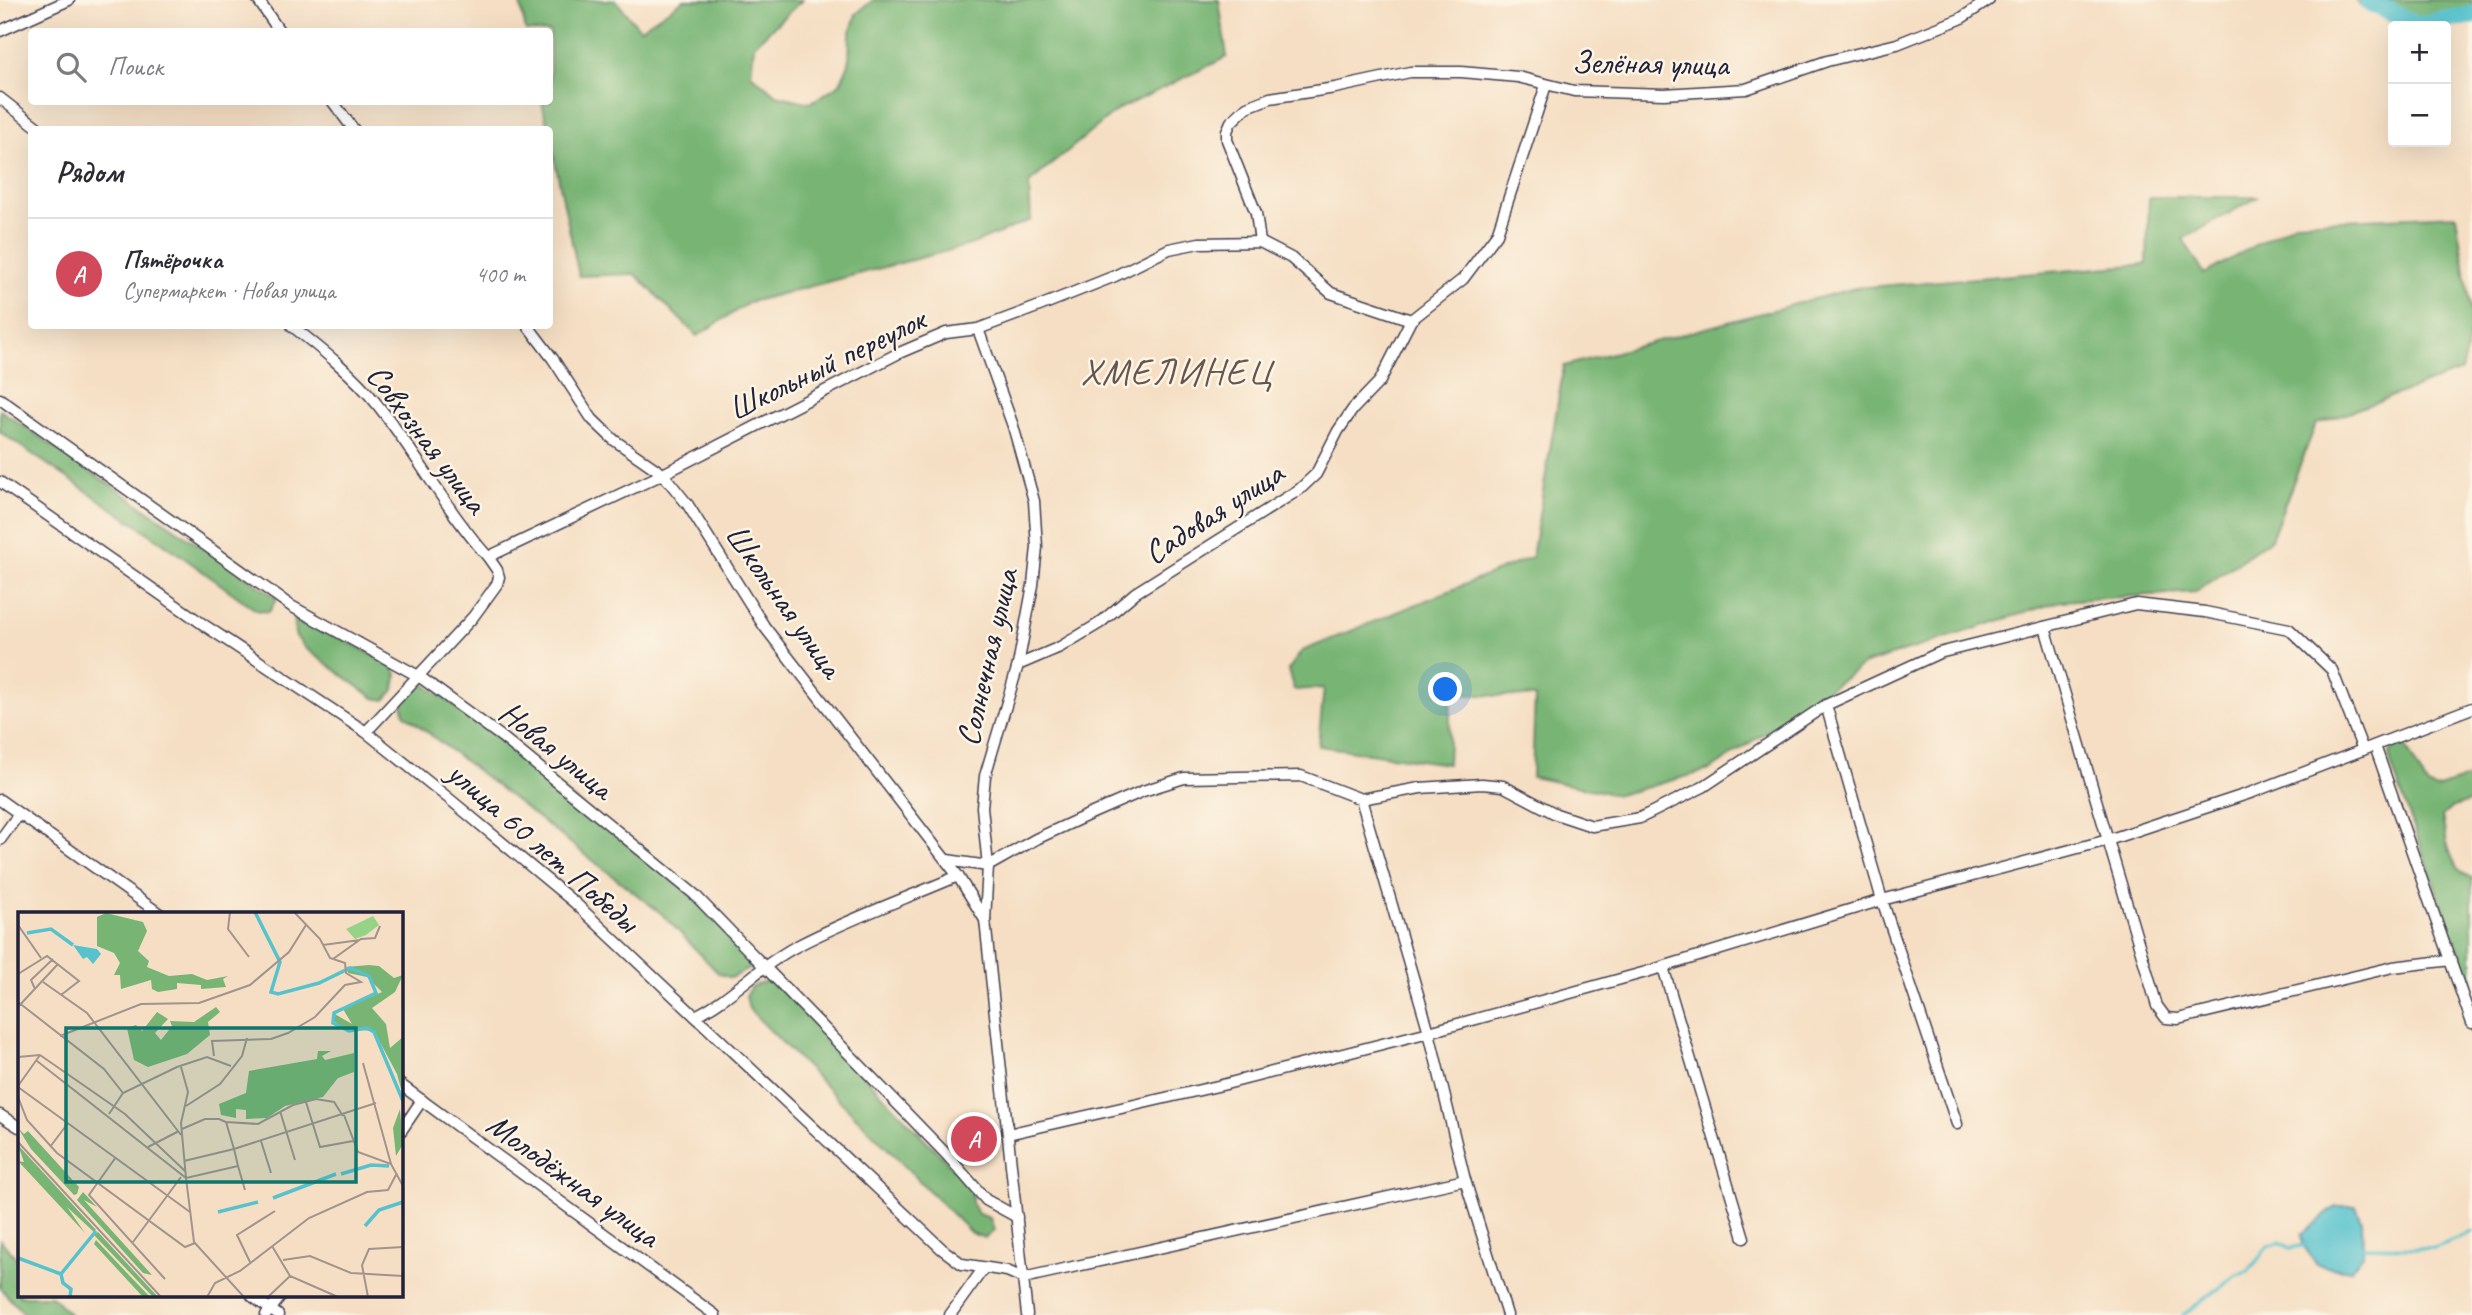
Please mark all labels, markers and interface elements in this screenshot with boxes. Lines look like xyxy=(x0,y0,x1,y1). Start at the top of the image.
map controls xyxy=(2388,21,2451,147)
button: + xyxy=(2388,21,2451,84)
search box xyxy=(28,28,553,105)
street label: Зелёная улица xyxy=(1571,41,1730,85)
icon: search xyxy=(52,48,90,86)
text: Поиск xyxy=(108,50,163,83)
button: − xyxy=(2388,84,2451,147)
text: Рядом xyxy=(56,153,123,191)
text: Пятёрочка xyxy=(123,243,223,276)
text: A xyxy=(73,260,85,289)
text: 400 m xyxy=(476,260,525,289)
text: Супермаркет · Новая улица xyxy=(123,276,335,305)
street label: Школьный переулок xyxy=(721,297,934,430)
district label: ХМЕЛИНЕЦ xyxy=(1080,348,1275,395)
street label: Совхозная улица xyxy=(357,355,499,524)
street label: Садовая улица xyxy=(1136,451,1294,574)
street label: Школьная улица xyxy=(716,516,854,688)
street label: Солнечная улица xyxy=(946,562,1028,750)
your location xyxy=(1428,672,1462,706)
street label: Новая улица xyxy=(491,691,624,810)
street label: улица 60 лет Победы xyxy=(437,751,650,943)
inset map xyxy=(18,912,402,1298)
street label: Молодёжная улица xyxy=(479,1103,670,1258)
pin: A xyxy=(951,1113,997,1165)

